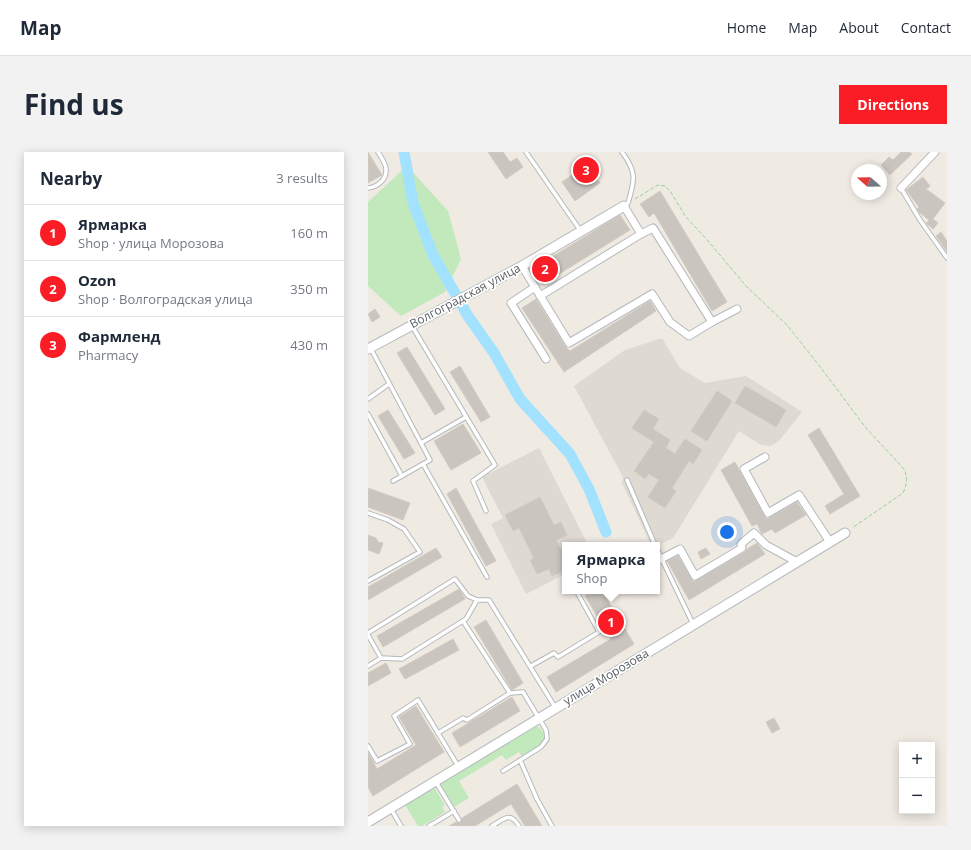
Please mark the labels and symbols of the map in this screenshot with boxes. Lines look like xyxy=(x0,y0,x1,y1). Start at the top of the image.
pin: 3 xyxy=(573,155,599,185)
north arrow xyxy=(851,164,887,200)
pin: 2 xyxy=(532,254,558,284)
street label: Волгоградская улица xyxy=(406,259,523,332)
your location xyxy=(717,522,737,542)
pin: 1 xyxy=(598,607,624,637)
street label: улица Морозова xyxy=(560,644,652,709)

